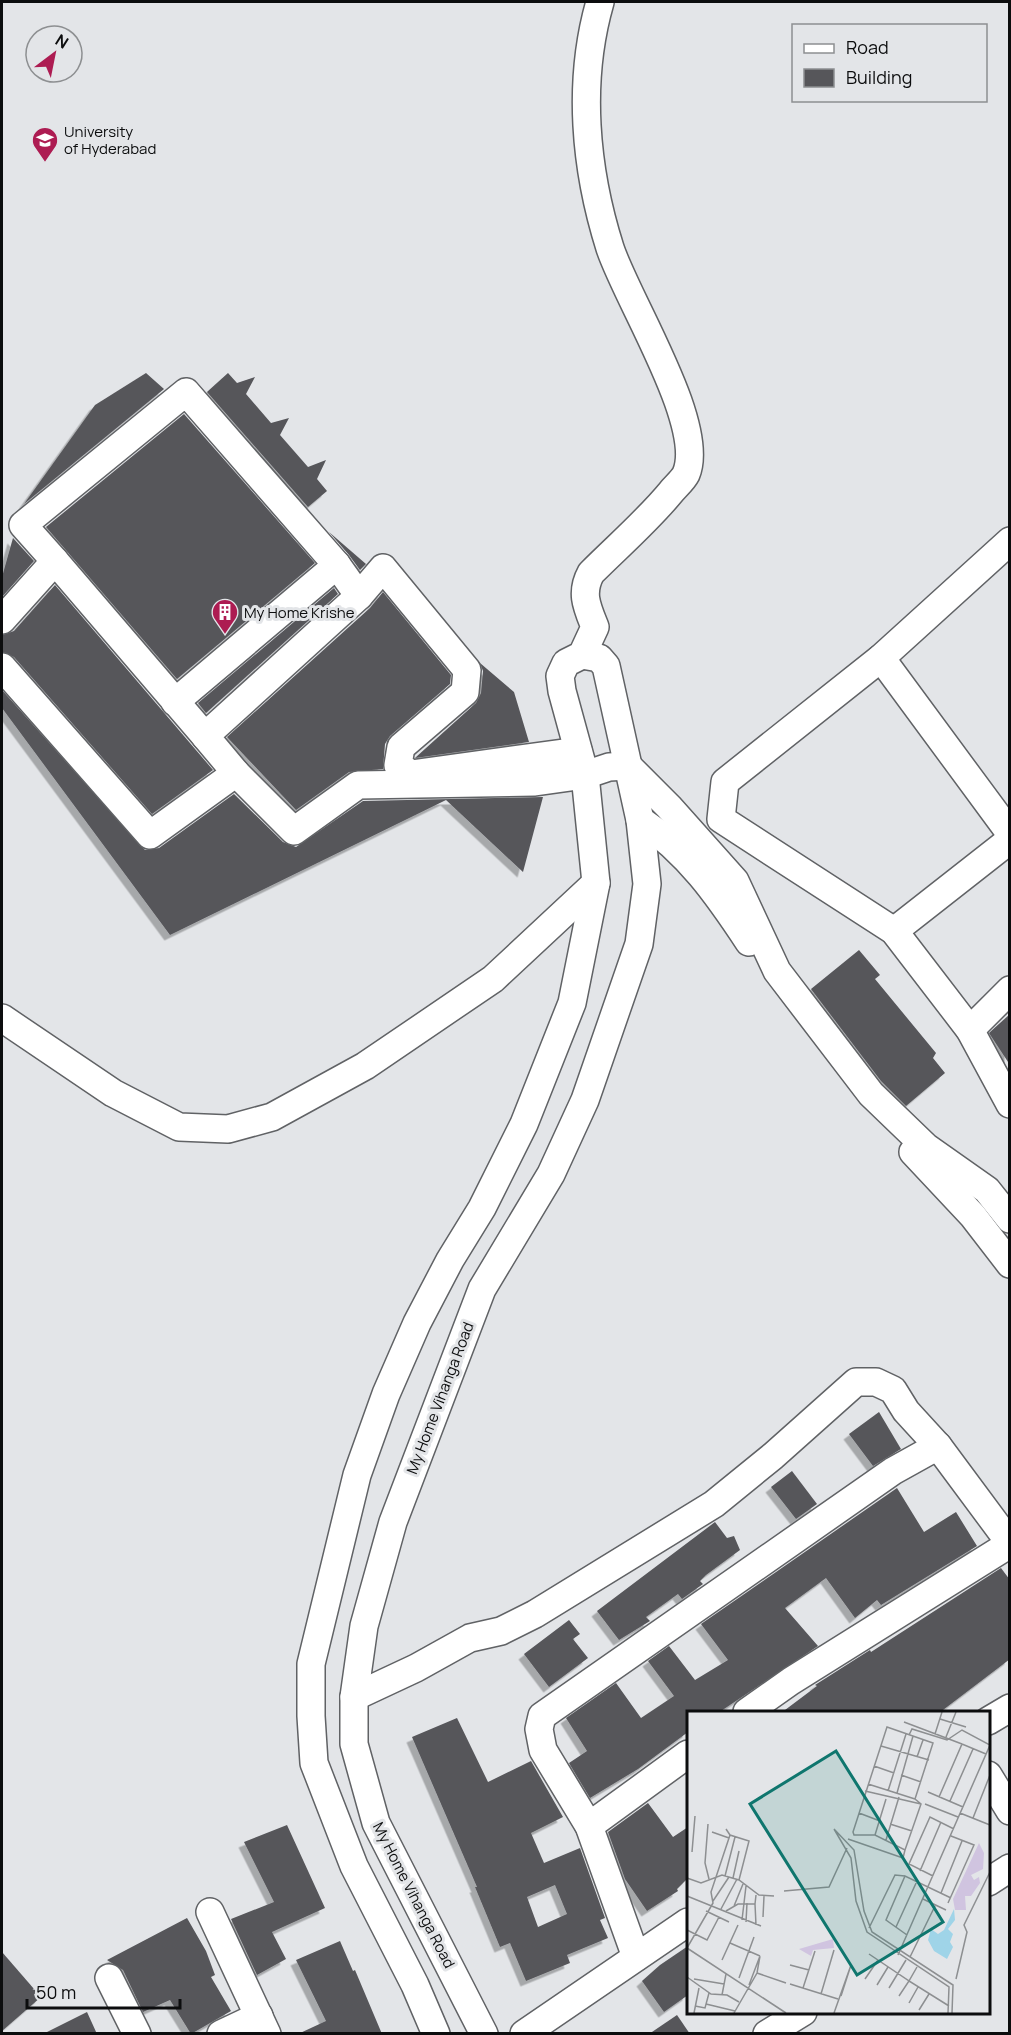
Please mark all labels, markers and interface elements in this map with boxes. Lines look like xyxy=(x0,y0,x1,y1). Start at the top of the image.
north arrow xyxy=(24,24,84,84)
legend xyxy=(792,24,987,102)
text: N xyxy=(51,29,73,54)
text: Road xyxy=(846,35,889,59)
text: Building xyxy=(846,65,912,89)
place label: University of Hyderabad xyxy=(64,121,156,159)
school or university icon: University of Hyderabad xyxy=(30,125,60,163)
building icon: My Home Krishe xyxy=(210,597,240,635)
place label: My Home Krishe xyxy=(244,602,355,623)
street label: My Home Vihanga Road xyxy=(401,1319,479,1477)
inset map xyxy=(687,1711,990,2014)
street label: My Home Vihanga Road xyxy=(368,1818,460,1972)
scale bar xyxy=(27,1972,180,2010)
text: 50 m xyxy=(36,1980,76,2004)

